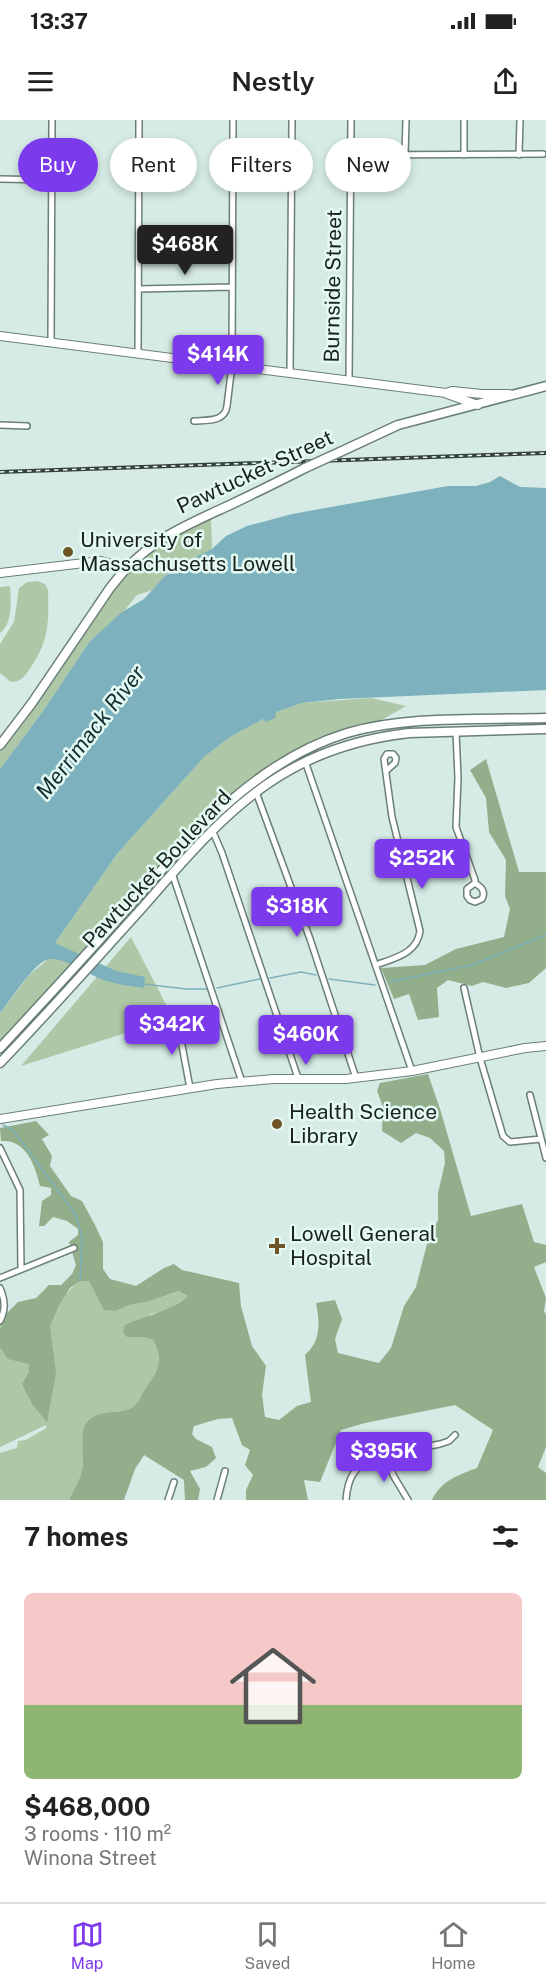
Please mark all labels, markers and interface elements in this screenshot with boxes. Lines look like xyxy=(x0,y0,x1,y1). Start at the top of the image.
text: 13:37 xyxy=(30,8,88,34)
icon: menu xyxy=(24,65,57,98)
text: Nestly xyxy=(231,65,315,97)
icon: share xyxy=(489,65,522,98)
chip: Buy xyxy=(18,138,98,192)
chip: Rent xyxy=(110,138,197,192)
chip: Filters xyxy=(209,138,313,192)
chip: New xyxy=(325,138,411,192)
street label: Burnside Street xyxy=(319,209,346,363)
pin: $468K xyxy=(143,225,227,276)
text: $468K xyxy=(151,232,219,256)
pin: $414K xyxy=(176,335,260,386)
text: $414K xyxy=(187,342,249,366)
street label: Pawtucket Street xyxy=(173,424,337,519)
place label: University of Massachusetts Lowell xyxy=(80,527,295,576)
marker: University of Massachusetts Lowell xyxy=(61,545,75,559)
water label: Merrimack River xyxy=(30,660,150,804)
street label: Pawtucket Boulevard xyxy=(77,785,236,953)
pin: $252K xyxy=(380,839,464,890)
text: $252K xyxy=(389,846,455,870)
pin: $318K xyxy=(255,887,339,938)
text: $318K xyxy=(265,894,329,918)
pin: $342K xyxy=(130,1005,214,1056)
text: $342K xyxy=(138,1012,206,1036)
pin: $460K xyxy=(264,1015,348,1066)
text: $460K xyxy=(272,1022,340,1046)
place label: Health Science Library xyxy=(289,1099,437,1148)
marker: Health Science Library xyxy=(270,1117,284,1131)
place label: Lowell General Hospital xyxy=(290,1221,436,1270)
marker: Lowell General Hospital xyxy=(268,1237,286,1255)
pin: $395K xyxy=(342,1432,426,1483)
text: $395K xyxy=(350,1439,418,1463)
icon: filters xyxy=(489,1520,522,1553)
text: 7 homes xyxy=(24,1521,128,1552)
icon: home xyxy=(219,1632,327,1740)
text: $468,000 xyxy=(24,1791,151,1822)
text: 3 rooms · 110 m² xyxy=(24,1822,171,1846)
text: Winona Street xyxy=(24,1846,157,1870)
tab: Map xyxy=(71,1918,104,1973)
tab: Saved xyxy=(245,1918,290,1973)
tab: Home xyxy=(431,1918,475,1973)

